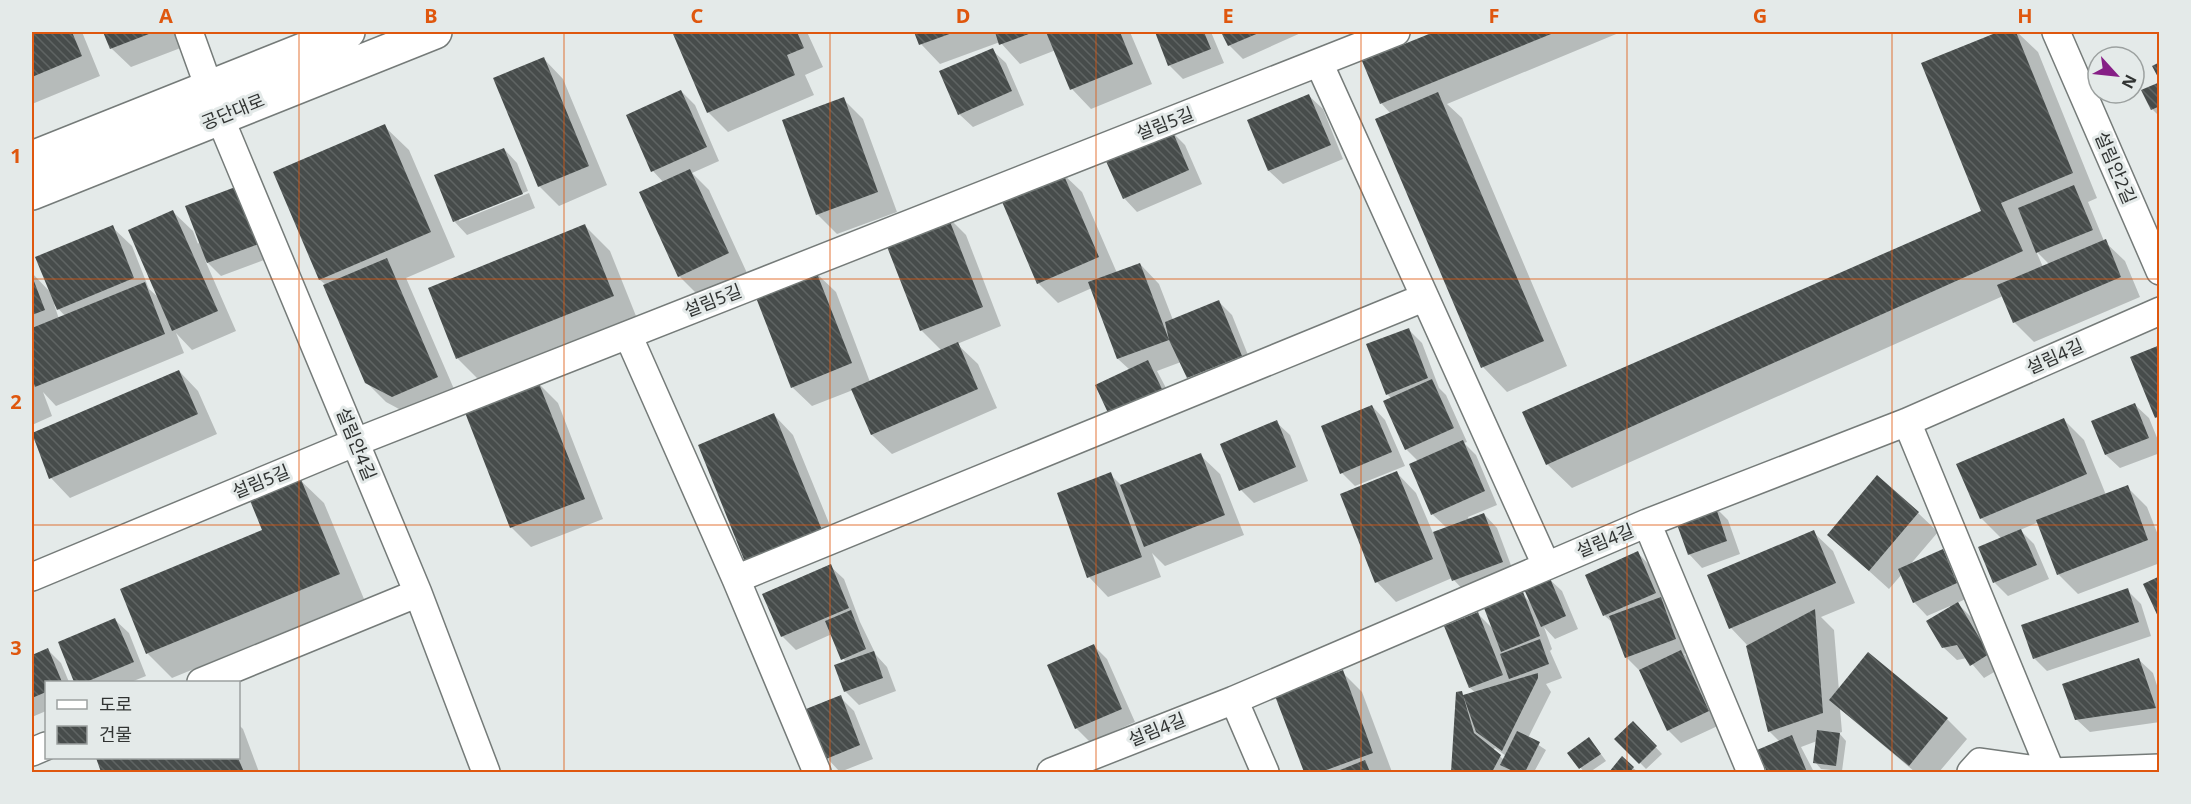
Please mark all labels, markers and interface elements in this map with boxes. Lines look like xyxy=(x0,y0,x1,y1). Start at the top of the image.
text: A xyxy=(159,2,173,29)
text: B xyxy=(424,2,438,29)
text: C xyxy=(691,2,704,29)
text: D xyxy=(956,2,970,29)
text: E xyxy=(1222,2,1234,29)
text: F xyxy=(1489,2,1499,29)
text: G xyxy=(1753,2,1767,29)
text: H xyxy=(2017,2,2033,29)
north arrow xyxy=(2086,45,2146,105)
text: N xyxy=(2117,71,2142,93)
street label: 공단대로 xyxy=(197,88,268,135)
street label: 설림5길 xyxy=(1132,101,1197,145)
street label: 설림안2길 xyxy=(2090,128,2142,208)
text: 1 xyxy=(10,142,22,169)
street label: 설림5길 xyxy=(680,278,745,322)
street label: 설림4길 xyxy=(2022,333,2087,379)
text: 2 xyxy=(10,388,22,415)
street label: 설림안4길 xyxy=(331,404,382,484)
street label: 설림5길 xyxy=(228,459,293,503)
street label: 설림4길 xyxy=(1572,518,1637,562)
text: 3 xyxy=(10,634,22,661)
legend xyxy=(45,681,240,759)
text: 도로 xyxy=(99,692,132,716)
street label: 설림4길 xyxy=(1124,707,1189,751)
text: 건물 xyxy=(99,722,132,746)

